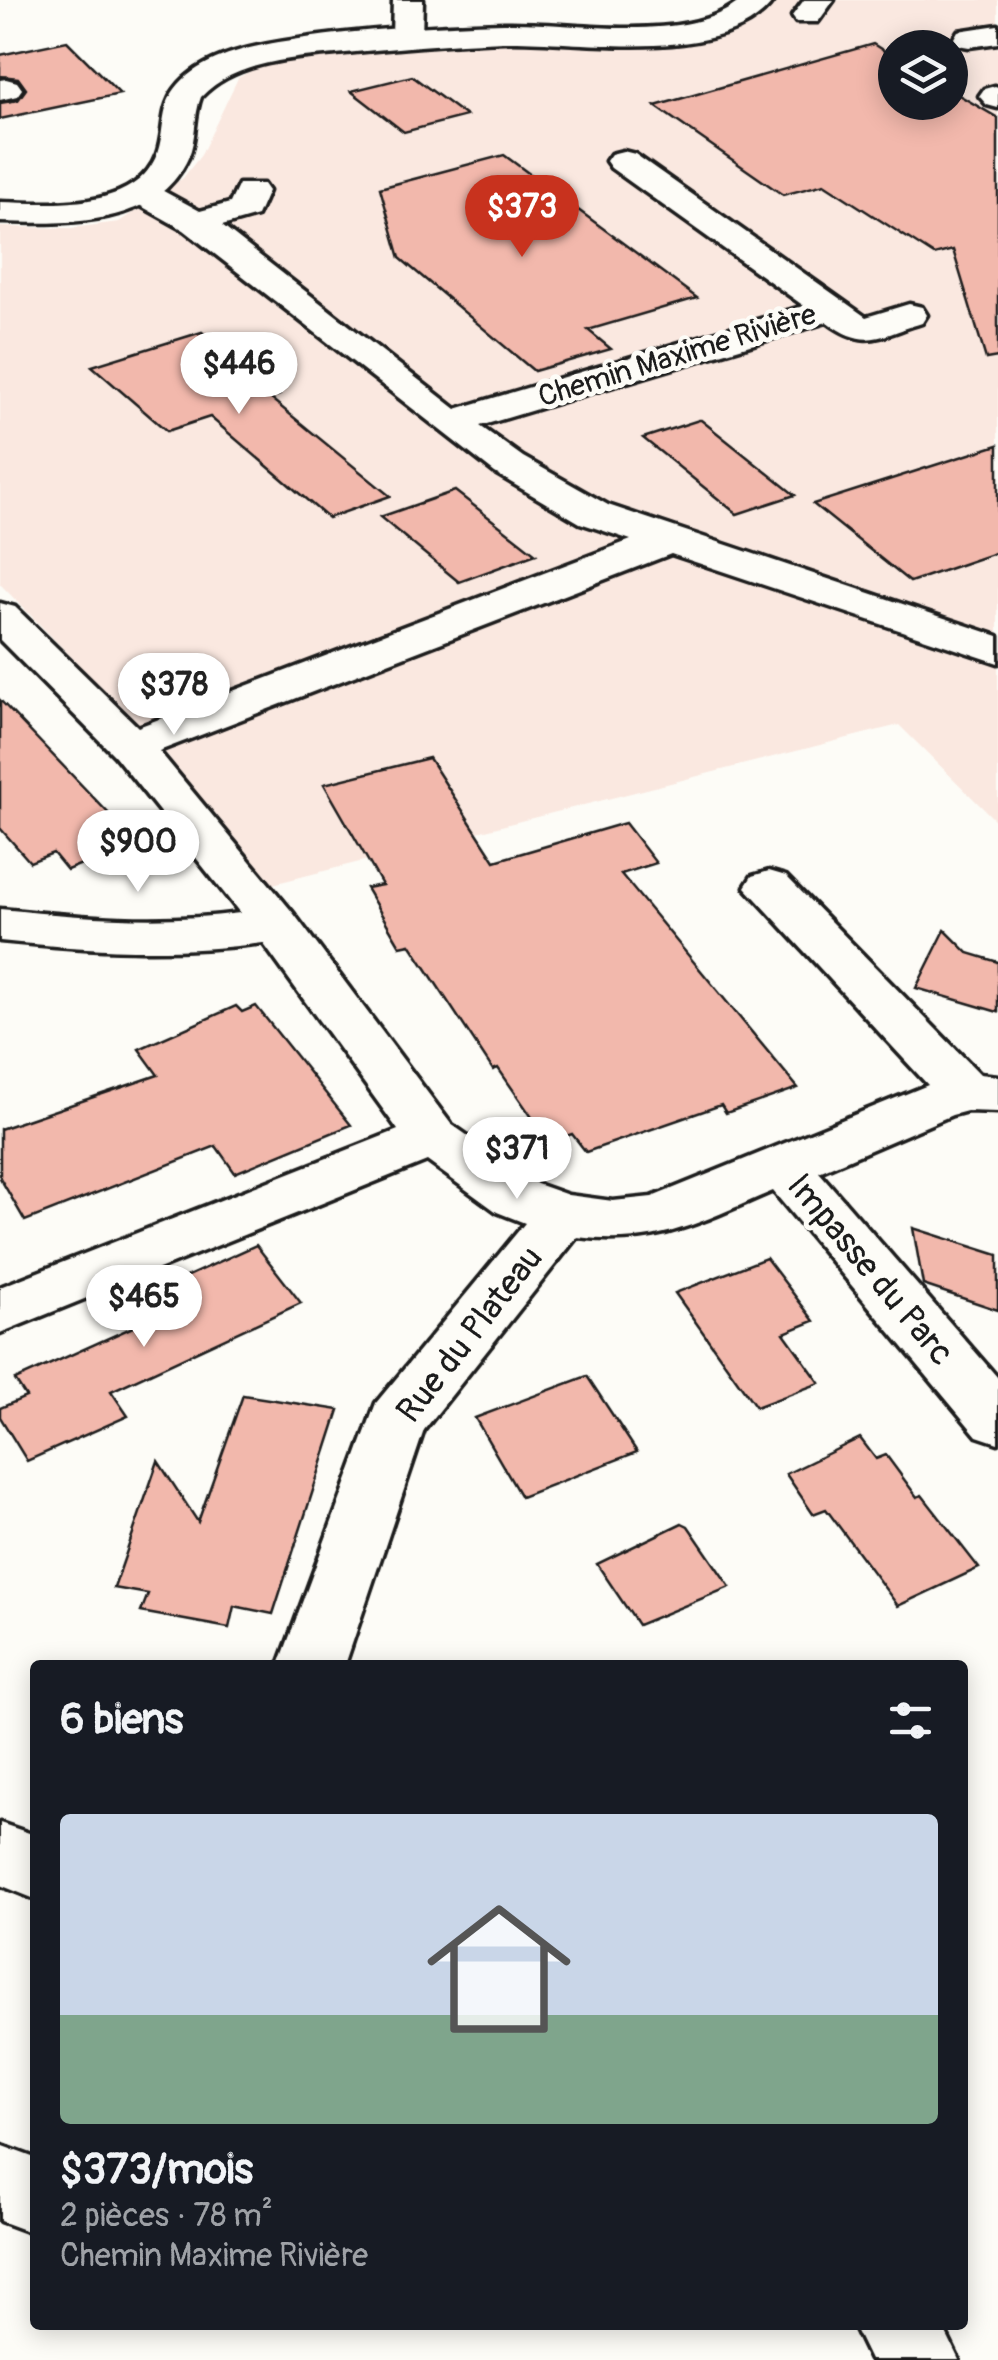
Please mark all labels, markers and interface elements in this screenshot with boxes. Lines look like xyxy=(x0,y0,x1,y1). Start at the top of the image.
map controls xyxy=(878,30,968,120)
button: layers xyxy=(878,30,968,120)
pin: $373 xyxy=(463,175,581,260)
text: $373 xyxy=(487,187,557,227)
street label: Chemin Maxime Rivière xyxy=(534,296,821,415)
pin: $446 xyxy=(180,332,298,417)
text: $446 xyxy=(202,344,276,384)
pin: $378 xyxy=(115,653,233,738)
text: $378 xyxy=(140,665,208,705)
pin: $900 xyxy=(79,810,197,895)
text: $900 xyxy=(99,822,177,862)
pin: $371 xyxy=(458,1117,576,1202)
text: $371 xyxy=(485,1129,549,1169)
street label: Impasse du Parc xyxy=(777,1165,963,1374)
street label: Rue du Plateau xyxy=(387,1237,553,1432)
pin: $465 xyxy=(85,1265,203,1350)
text: $465 xyxy=(108,1277,180,1317)
icon: filters xyxy=(883,1693,938,1748)
text: 6 biens xyxy=(60,1694,183,1746)
icon: home xyxy=(409,1879,589,2059)
text: $373/mois xyxy=(60,2144,253,2196)
text: 2 pièces · 78 m² xyxy=(60,2196,273,2236)
text: Chemin Maxime Rivière xyxy=(60,2236,368,2276)

